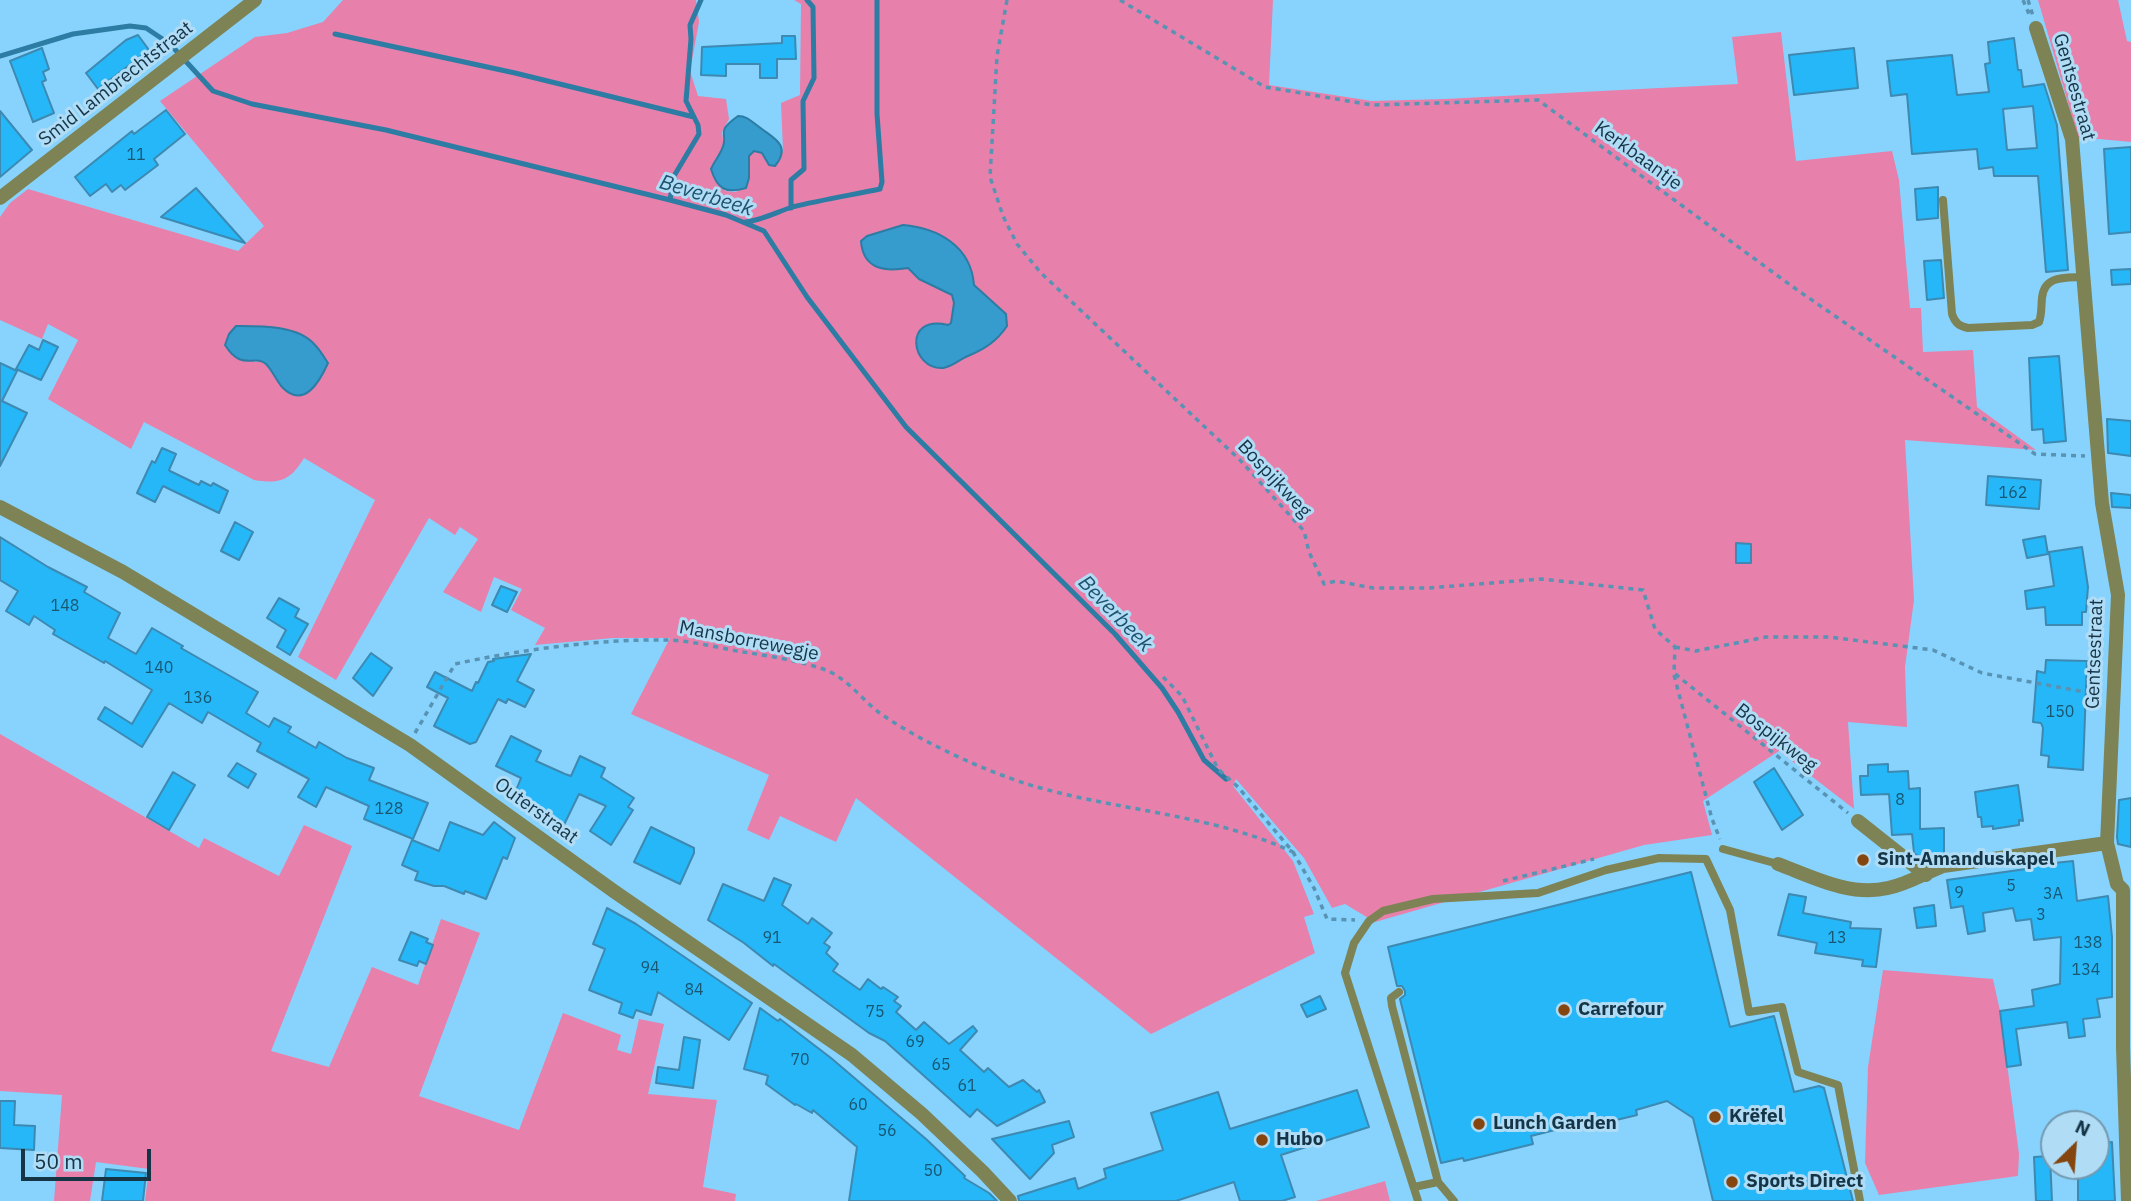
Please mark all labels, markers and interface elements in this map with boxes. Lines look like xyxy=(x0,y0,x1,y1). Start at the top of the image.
street label: Smid Lambrechtstraat xyxy=(34,17,198,151)
street label: Gentsestraat xyxy=(2048,31,2100,143)
street label: Kerkbaantje xyxy=(1590,117,1686,195)
house number: 11 xyxy=(126,145,146,165)
water label: Beverbeek xyxy=(656,170,756,222)
street label: Bospijkweg xyxy=(1232,435,1316,523)
house number: 162 xyxy=(1999,483,2027,503)
water label: Beverbeek xyxy=(1072,571,1158,657)
house number: 148 xyxy=(51,596,79,616)
street label: Gentsestraat xyxy=(2082,598,2108,710)
street label: Mansborrewegje xyxy=(677,616,821,666)
house number: 140 xyxy=(145,658,173,678)
house number: 136 xyxy=(184,688,212,708)
street label: Bospijkweg xyxy=(1730,699,1822,777)
house number: 150 xyxy=(2046,702,2074,722)
street label: Outerstraat xyxy=(490,773,582,849)
house number: 8 xyxy=(1895,790,1905,810)
house number: 128 xyxy=(375,799,403,819)
place label: Sint-Amanduskapel xyxy=(1877,849,2054,871)
marker: Sint-Amanduskapel xyxy=(1855,852,1871,868)
house number: 5 xyxy=(2006,876,2016,896)
house number: 9 xyxy=(1954,883,1964,903)
house number: 3A xyxy=(2043,884,2063,904)
house number: 3 xyxy=(2036,905,2046,925)
house number: 91 xyxy=(762,928,782,948)
house number: 13 xyxy=(1827,928,1847,948)
house number: 138 xyxy=(2074,933,2102,953)
house number: 94 xyxy=(640,958,660,978)
house number: 134 xyxy=(2072,960,2100,980)
house number: 84 xyxy=(684,980,704,1000)
place label: Carrefour xyxy=(1578,999,1664,1021)
house number: 75 xyxy=(865,1002,885,1022)
marker: Carrefour xyxy=(1556,1002,1572,1018)
house number: 69 xyxy=(905,1032,925,1052)
house number: 70 xyxy=(790,1050,810,1070)
house number: 65 xyxy=(931,1055,951,1075)
house number: 61 xyxy=(957,1076,977,1096)
house number: 60 xyxy=(848,1095,868,1115)
place label: Krëfel xyxy=(1729,1106,1784,1128)
marker: Krëfel xyxy=(1707,1109,1723,1125)
north arrow xyxy=(2040,1110,2110,1180)
place label: Lunch Garden xyxy=(1493,1113,1617,1135)
text: N xyxy=(2072,1114,2094,1142)
marker: Lunch Garden xyxy=(1471,1116,1487,1132)
house number: 56 xyxy=(877,1121,897,1141)
place label: Hubo xyxy=(1276,1129,1323,1151)
marker: Hubo xyxy=(1254,1132,1270,1148)
scale bar xyxy=(24,1134,154,1178)
text: 50 m xyxy=(34,1147,83,1175)
house number: 50 xyxy=(923,1161,943,1181)
place label: Sports Direct xyxy=(1746,1171,1863,1193)
marker: Sports Direct xyxy=(1724,1174,1740,1190)

